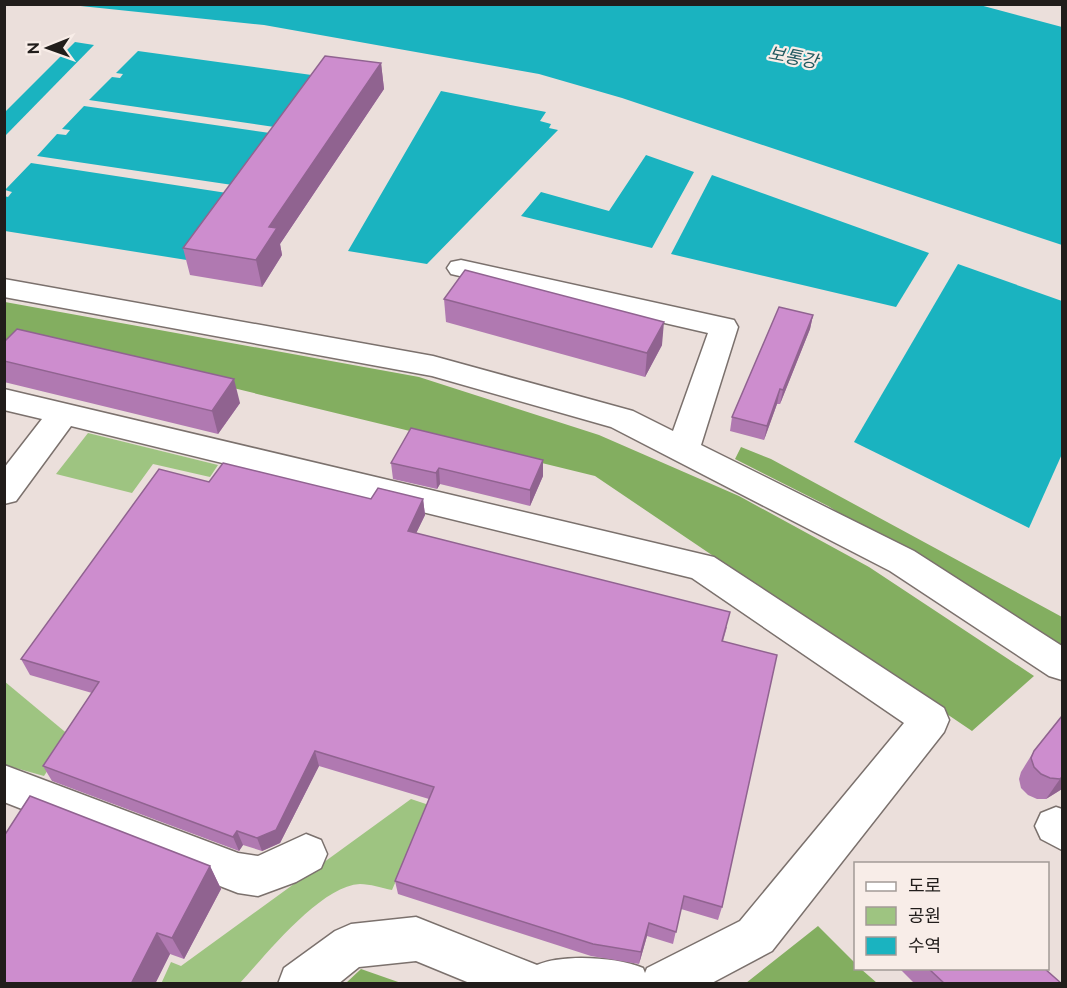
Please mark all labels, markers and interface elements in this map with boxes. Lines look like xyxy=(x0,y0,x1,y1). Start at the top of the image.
north arrow xyxy=(18,18,78,78)
text: N xyxy=(24,42,43,55)
water label: 보통강 xyxy=(767,42,822,73)
legend xyxy=(854,862,1049,970)
text: 도로 xyxy=(908,875,941,896)
text: 공원 xyxy=(908,905,941,926)
text: 수역 xyxy=(908,935,941,956)

